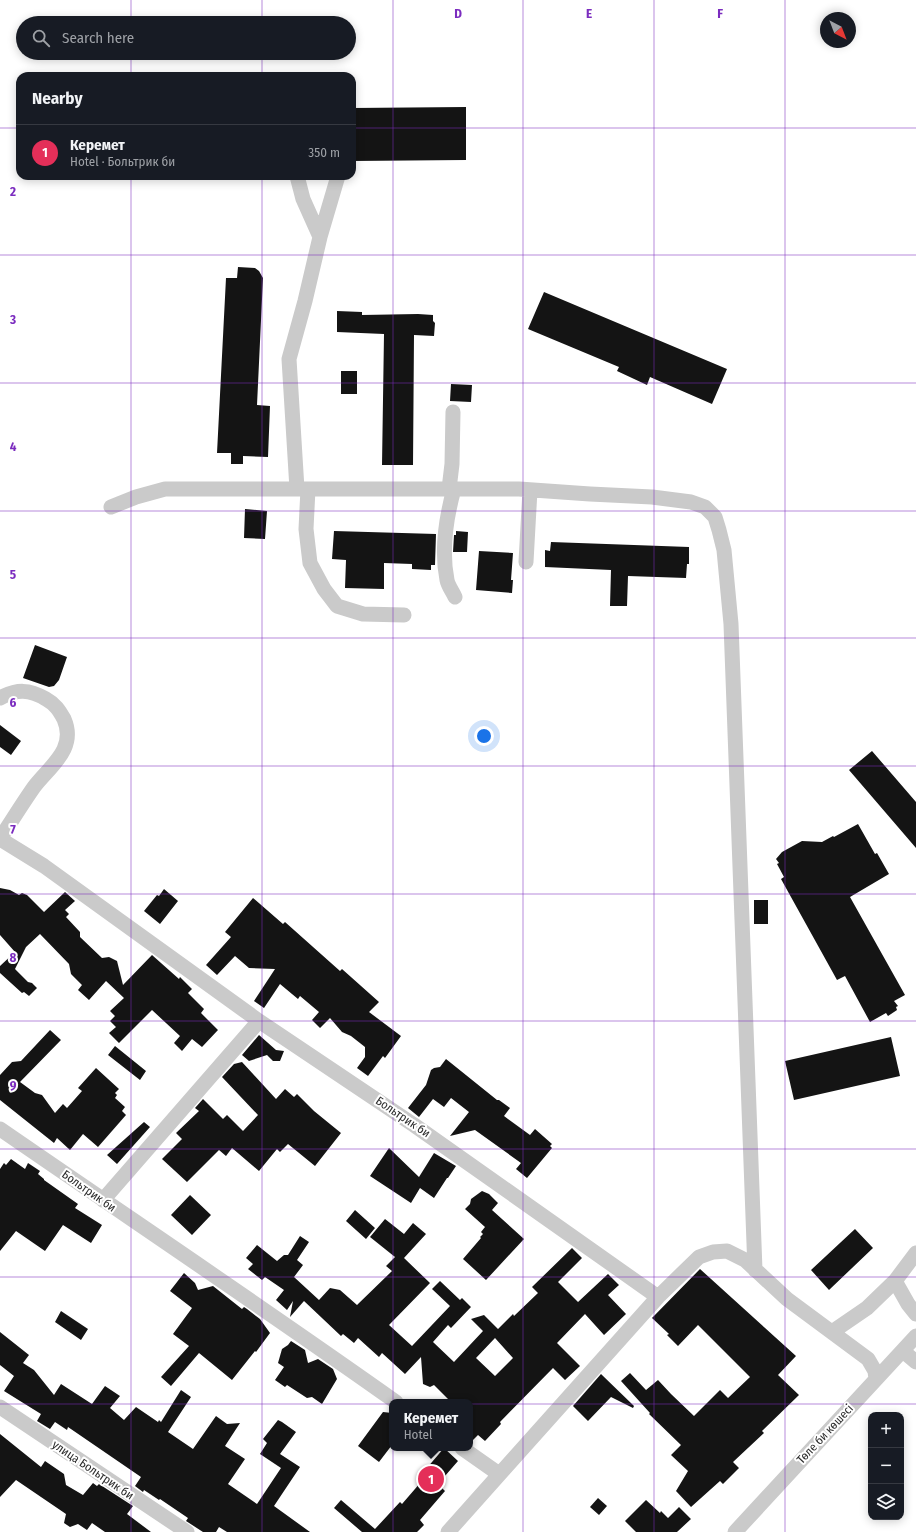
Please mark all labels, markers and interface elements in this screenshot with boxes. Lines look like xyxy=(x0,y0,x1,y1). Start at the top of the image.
text: D xyxy=(454,6,462,21)
text: E xyxy=(586,6,592,21)
text: F xyxy=(717,6,723,21)
north arrow xyxy=(820,12,856,48)
search box xyxy=(16,16,356,60)
icon: search xyxy=(30,27,52,49)
text: Search here xyxy=(62,29,134,47)
text: Nearby xyxy=(32,88,83,109)
text: Керемет xyxy=(70,136,125,154)
text: 1 xyxy=(42,145,48,160)
text: 350 m xyxy=(308,145,340,160)
text: Hotel · Больтрик би xyxy=(70,154,175,169)
text: 2 xyxy=(9,184,16,199)
text: 3 xyxy=(9,312,16,327)
text: 4 xyxy=(10,439,17,454)
text: 5 xyxy=(10,567,16,582)
text: 6 xyxy=(10,695,17,710)
your location xyxy=(474,726,494,746)
text: 7 xyxy=(10,822,16,837)
text: 8 xyxy=(10,950,17,965)
text: 9 xyxy=(10,1078,17,1093)
street label: Больтрик би xyxy=(373,1094,433,1140)
street label: Больтрик би xyxy=(59,1167,119,1215)
popup xyxy=(389,1399,473,1451)
street label: Төле би көшесі xyxy=(794,1401,856,1467)
text: Керемет xyxy=(404,1409,458,1427)
map controls xyxy=(868,1412,904,1520)
button: + xyxy=(868,1412,904,1448)
text: Hotel xyxy=(404,1427,432,1442)
street label: улица Больтрик би xyxy=(49,1437,137,1503)
button: − xyxy=(868,1448,904,1484)
pin: 1 xyxy=(418,1464,444,1494)
button: layers xyxy=(868,1484,904,1520)

